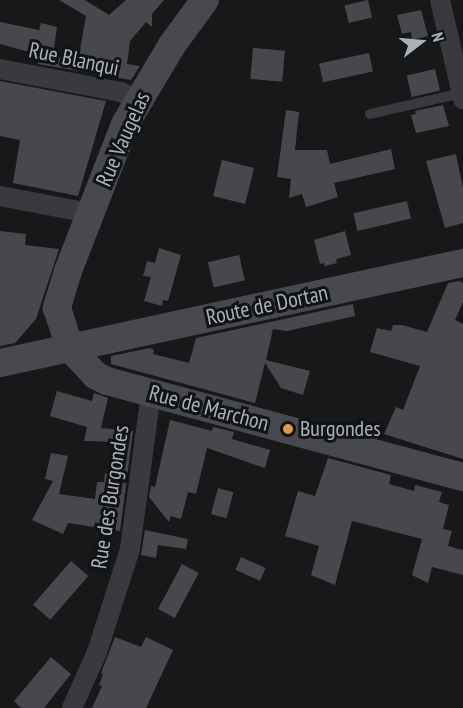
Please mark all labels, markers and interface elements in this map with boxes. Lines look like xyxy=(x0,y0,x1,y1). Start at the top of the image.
north arrow xyxy=(391,12,451,72)
text: N xyxy=(427,30,449,44)
street label: Rue Blanqui xyxy=(26,37,122,81)
street label: Rue Vaugelas xyxy=(90,87,156,191)
street label: Route de Dortan xyxy=(204,279,330,331)
street label: Rue de Marchon xyxy=(146,379,272,437)
place label: Burgondes xyxy=(300,416,381,442)
marker: Burgondes xyxy=(281,422,295,436)
street label: Rue des Burgondes xyxy=(86,423,134,571)

